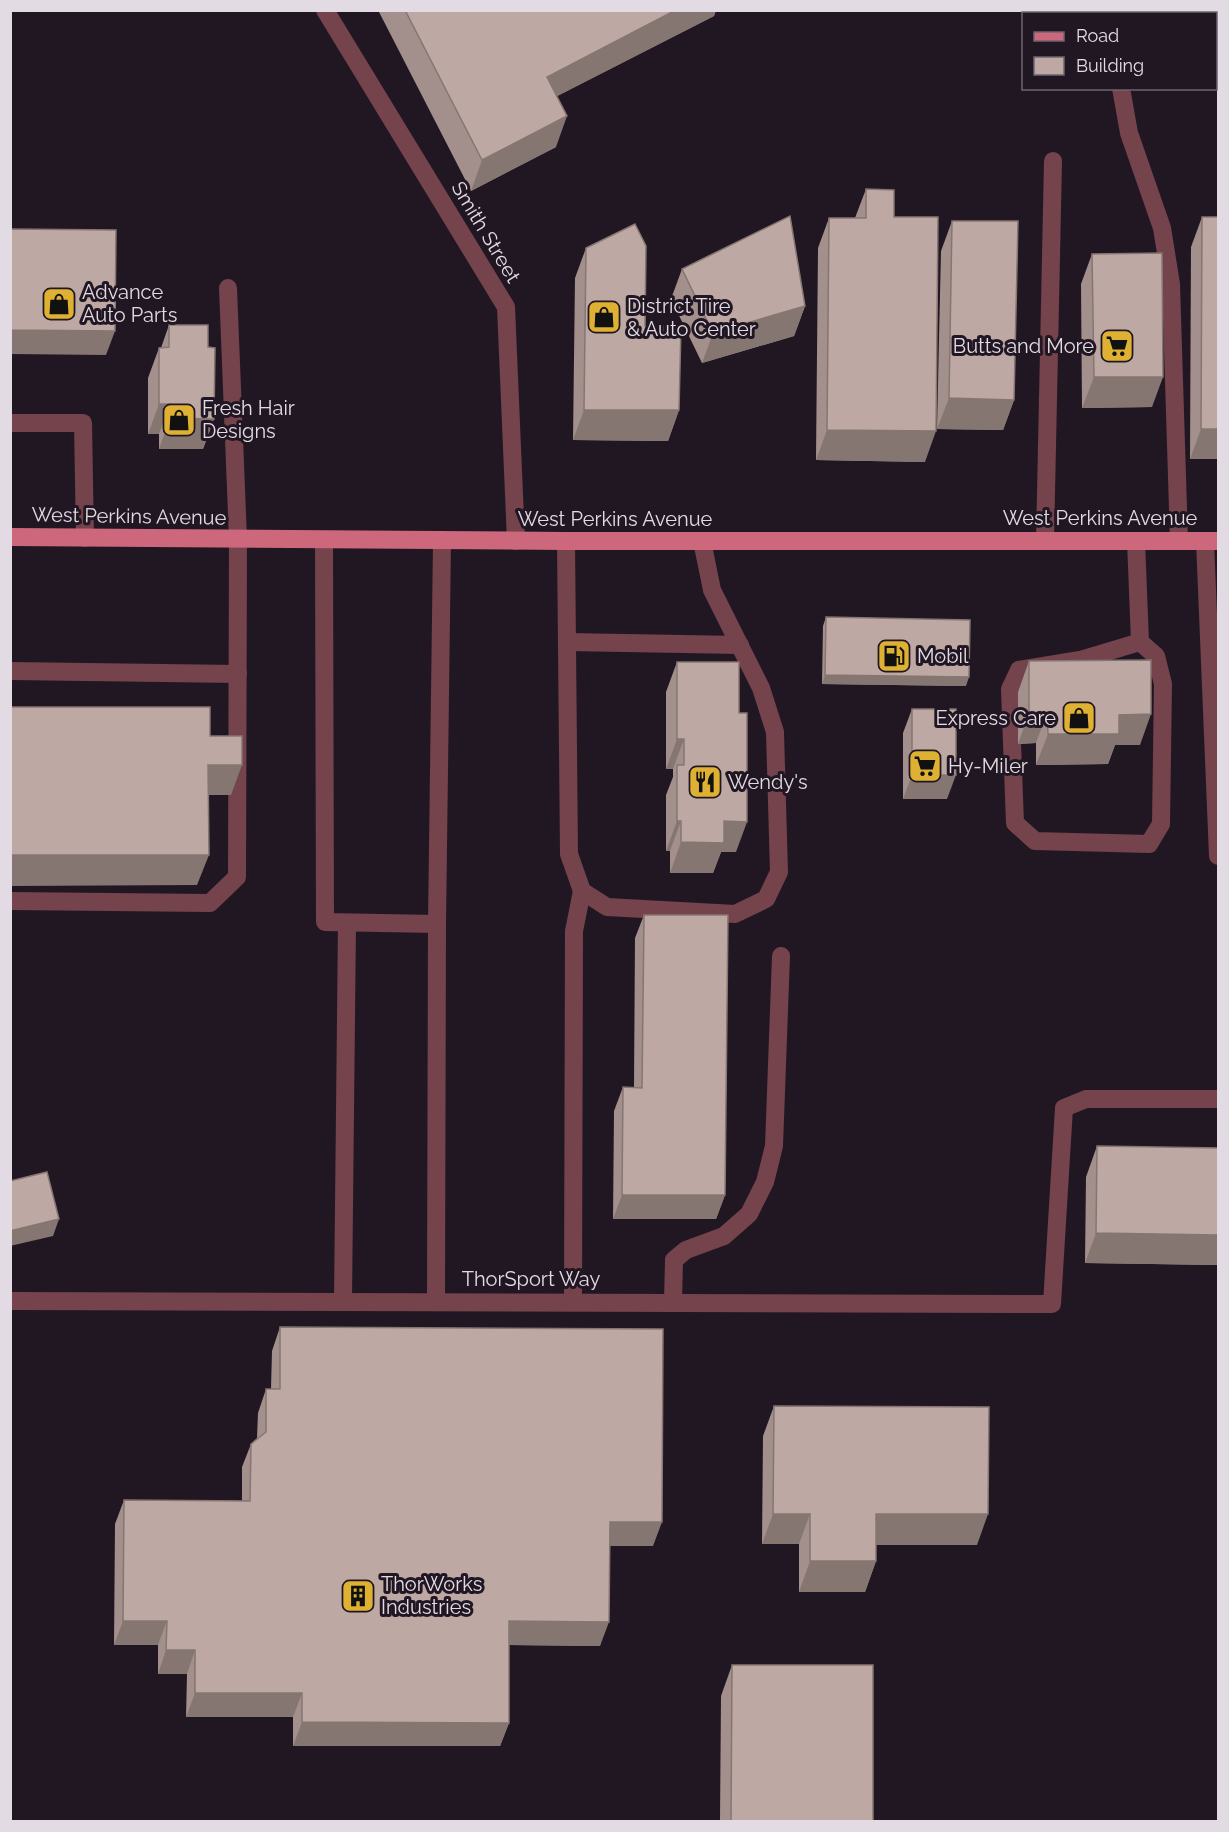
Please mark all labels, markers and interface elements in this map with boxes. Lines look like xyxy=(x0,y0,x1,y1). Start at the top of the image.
legend xyxy=(1022,12,1217,90)
text: Road xyxy=(1076,25,1119,46)
text: Building xyxy=(1076,55,1144,76)
street label: Smith Street xyxy=(446,177,526,287)
place label: Advance Auto Parts xyxy=(82,280,177,327)
shop icon: Advance Auto Parts xyxy=(41,286,77,322)
place label: District Tire & Auto Center xyxy=(627,294,756,341)
shop icon: District Tire & Auto Center xyxy=(586,299,622,335)
supermarket icon: Butts and More xyxy=(1099,328,1135,364)
place label: Butts and More xyxy=(953,334,1094,358)
place label: Fresh Hair Designs xyxy=(202,396,295,443)
shop icon: Fresh Hair Designs xyxy=(161,402,197,438)
street label: West Perkins Avenue xyxy=(31,502,227,530)
street label: West Perkins Avenue xyxy=(1003,506,1198,530)
street label: West Perkins Avenue xyxy=(518,507,713,531)
fuel station icon: Mobil xyxy=(876,638,912,674)
place label: Mobil xyxy=(917,644,969,668)
shop icon: Express Care xyxy=(1061,700,1097,736)
place label: Express Care xyxy=(935,706,1056,730)
supermarket icon: Hy-Miler xyxy=(907,748,943,784)
place label: Hy-Miler xyxy=(948,754,1028,778)
restaurant icon: Wendy's xyxy=(687,764,723,800)
place label: Wendy's xyxy=(728,770,808,794)
street label: ThorSport Way xyxy=(462,1267,600,1291)
place label: ThorWorks Industries xyxy=(381,1572,482,1619)
building icon: ThorWorks Industries xyxy=(340,1578,376,1614)

